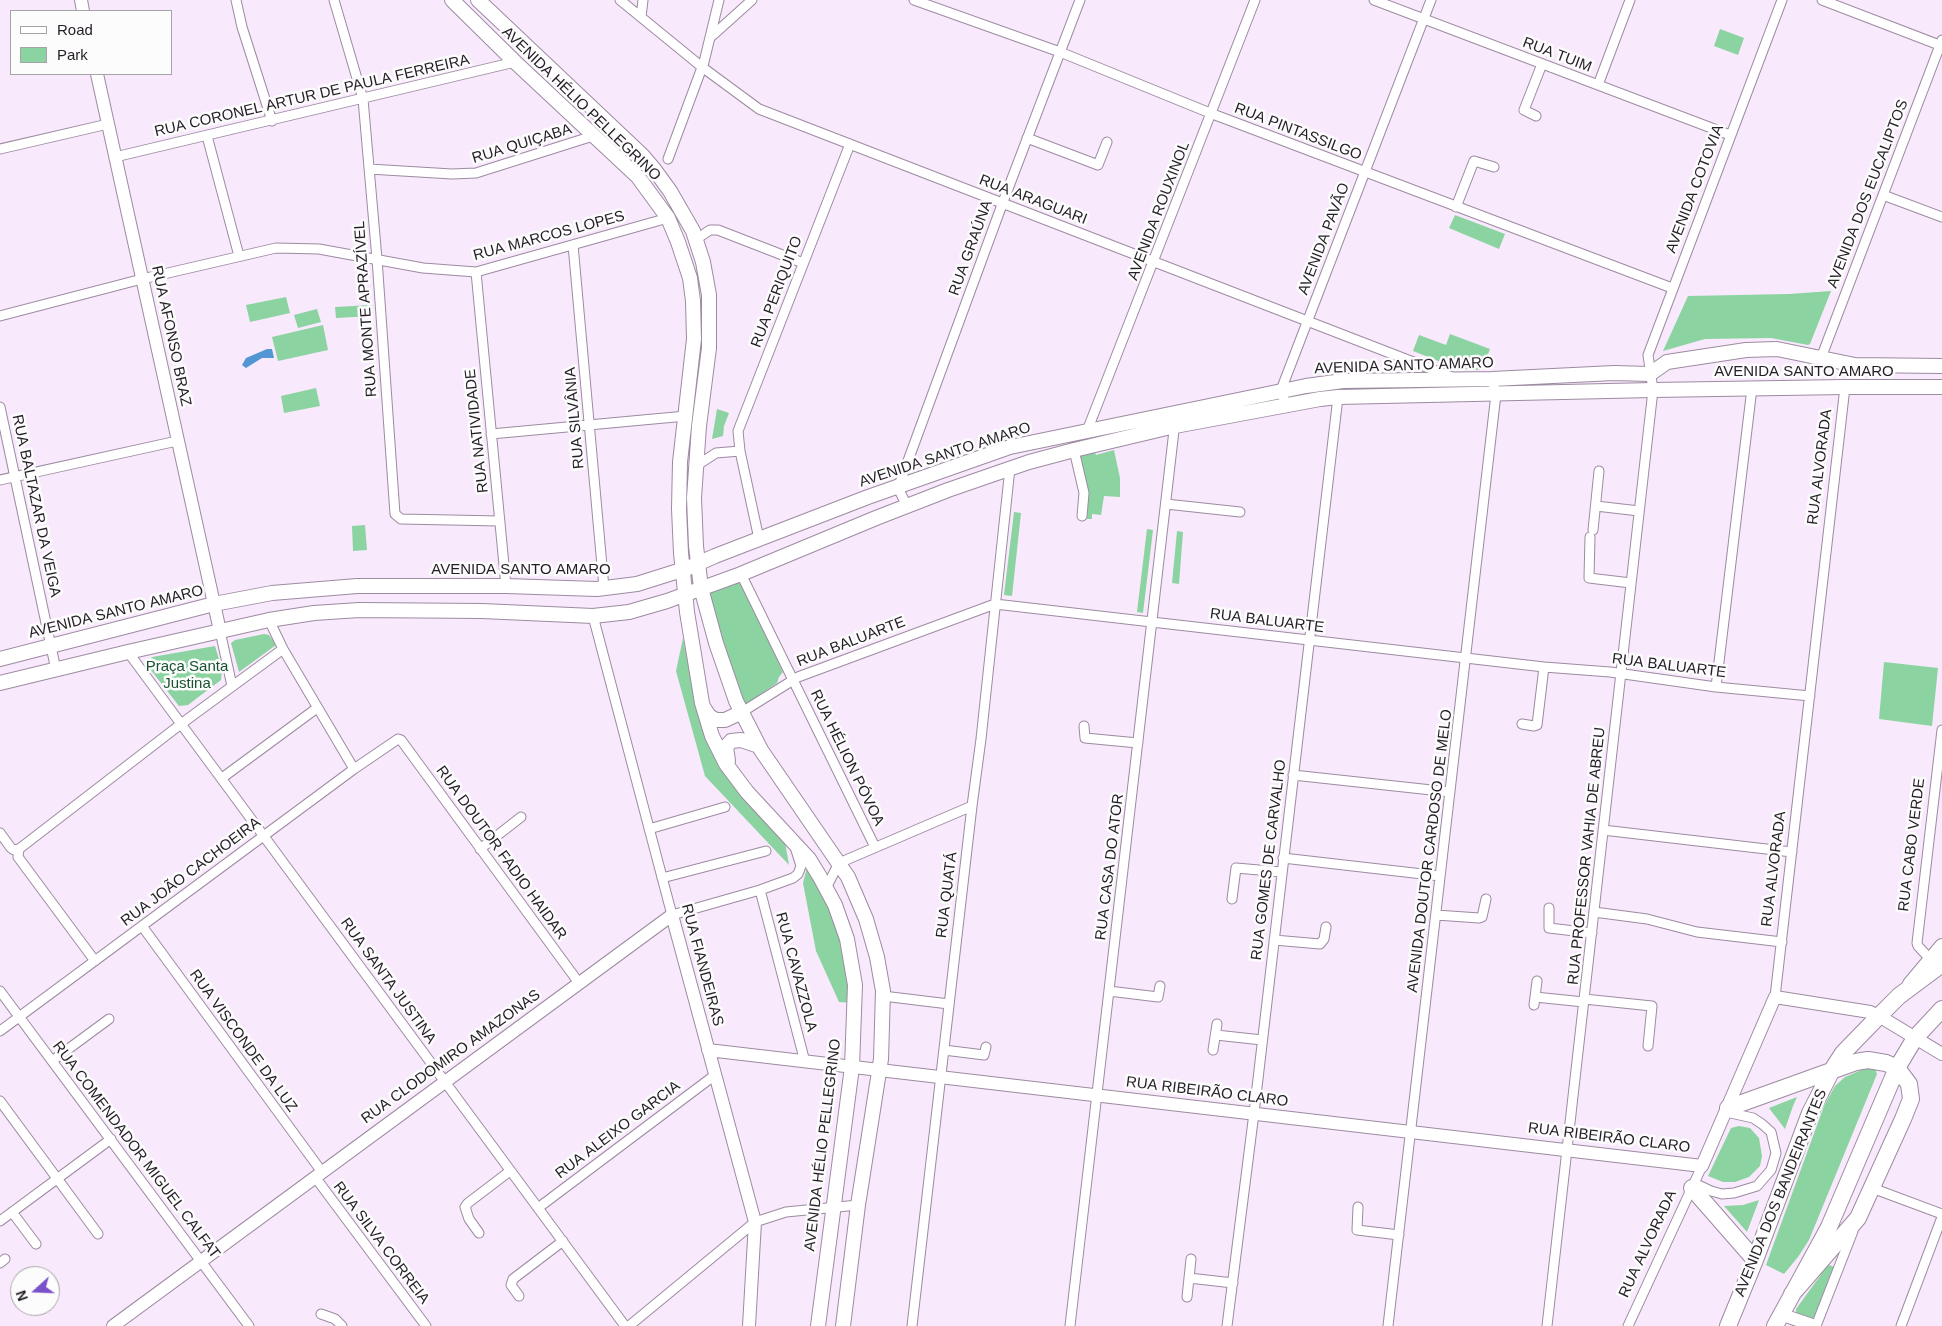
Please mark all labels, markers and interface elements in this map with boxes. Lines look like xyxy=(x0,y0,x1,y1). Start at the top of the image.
legend xyxy=(10,10,172,75)
text: Road xyxy=(57,21,93,38)
street label: AVENIDA HÉLIO PELLEGRINO xyxy=(498,23,664,185)
street label: RUA TUIM xyxy=(1520,34,1594,76)
text: Park xyxy=(57,46,88,63)
street label: RUA CORONEL ARTUR DE PAULA FERREIRA xyxy=(153,51,471,141)
street label: AVENIDA DOS EUCALIPTOS xyxy=(1824,97,1912,291)
street label: RUA PINTASSILGO xyxy=(1232,99,1364,165)
street label: RUA QUIÇABA xyxy=(470,120,574,168)
street label: AVENIDA COTOVIA xyxy=(1662,122,1728,256)
street label: AVENIDA ROUXINOL xyxy=(1124,139,1194,283)
street label: RUA ARAGUARI xyxy=(976,171,1090,229)
street label: AVENIDA PAVÃO xyxy=(1294,181,1354,297)
street label: RUA GRAÚNA xyxy=(945,198,997,298)
street label: RUA MARCOS LOPES xyxy=(471,207,627,265)
street label: RUA MONTE APRAZÍVEL xyxy=(351,220,381,398)
street label: RUA PERIQUITO xyxy=(747,234,807,350)
street label: RUA AFONSO BRAZ xyxy=(147,264,195,408)
street label: AVENIDA SANTO AMARO xyxy=(1314,354,1494,378)
street label: AVENIDA SANTO AMARO xyxy=(1714,363,1894,381)
street label: RUA SILVÂNIA xyxy=(562,366,588,470)
street label: RUA NATIVIDADE xyxy=(462,368,492,494)
street label: RUA ALVORADA xyxy=(1804,408,1836,526)
street label: RUA BALTAZAR DA VEIGA xyxy=(8,413,64,599)
street label: AVENIDA SANTO AMARO xyxy=(857,419,1033,491)
street label: AVENIDA SANTO AMARO xyxy=(431,561,611,579)
street label: AVENIDA SANTO AMARO xyxy=(27,582,205,642)
street label: RUA BALUARTE xyxy=(1209,605,1325,637)
street label: RUA BALUARTE xyxy=(794,613,908,671)
street label: RUA BALUARTE xyxy=(1611,650,1727,682)
park label: Praça Santa Justina xyxy=(146,658,228,693)
street label: RUA HÉLION PÓVOA xyxy=(806,687,888,829)
street label: AVENIDA DOUTOR CARDOSO DE MELO xyxy=(1404,708,1456,994)
street label: RUA PROFESSOR VAHIA DE ABREU xyxy=(1565,726,1609,986)
street label: RUA GOMES DE CARVALHO xyxy=(1248,759,1290,961)
street label: RUA DOUTOR FADIO HAIDAR xyxy=(432,763,570,943)
street label: RUA CABO VERDE xyxy=(1895,777,1929,913)
street label: RUA CASA DO ATOR xyxy=(1092,793,1128,941)
street label: RUA ALVORADA xyxy=(1758,810,1790,928)
street label: RUA JOÃO CACHOEIRA xyxy=(118,814,264,930)
street label: RUA QUATÁ xyxy=(933,851,961,939)
street label: RUA FIANDEIRAS xyxy=(677,902,727,1028)
street label: RUA CAVAZZOLA xyxy=(771,910,821,1034)
street label: RUA SANTA JUSTINA xyxy=(336,914,440,1048)
street label: RUA VISCONDE DA LUZ xyxy=(185,966,301,1116)
street label: RUA CLODOMIRO AMAZONAS xyxy=(358,986,544,1128)
street label: RUA COMENDADOR MIGUEL CALFAT xyxy=(48,1038,224,1262)
street label: AVENIDA HÉLIO PELLEGRINO xyxy=(801,1038,845,1252)
street label: RUA RIBEIRÃO CLARO xyxy=(1125,1073,1289,1111)
street label: RUA ALEIXO GARCIA xyxy=(552,1077,684,1183)
street label: AVENIDA DOS BANDEIRANTES xyxy=(1731,1087,1831,1299)
street label: RUA RIBEIRÃO CLARO xyxy=(1527,1119,1691,1157)
street label: RUA SILVA CORREIA xyxy=(329,1178,433,1308)
street label: RUA ALVORADA xyxy=(1615,1187,1681,1301)
north arrow xyxy=(10,1266,60,1316)
text: N xyxy=(13,1288,31,1303)

